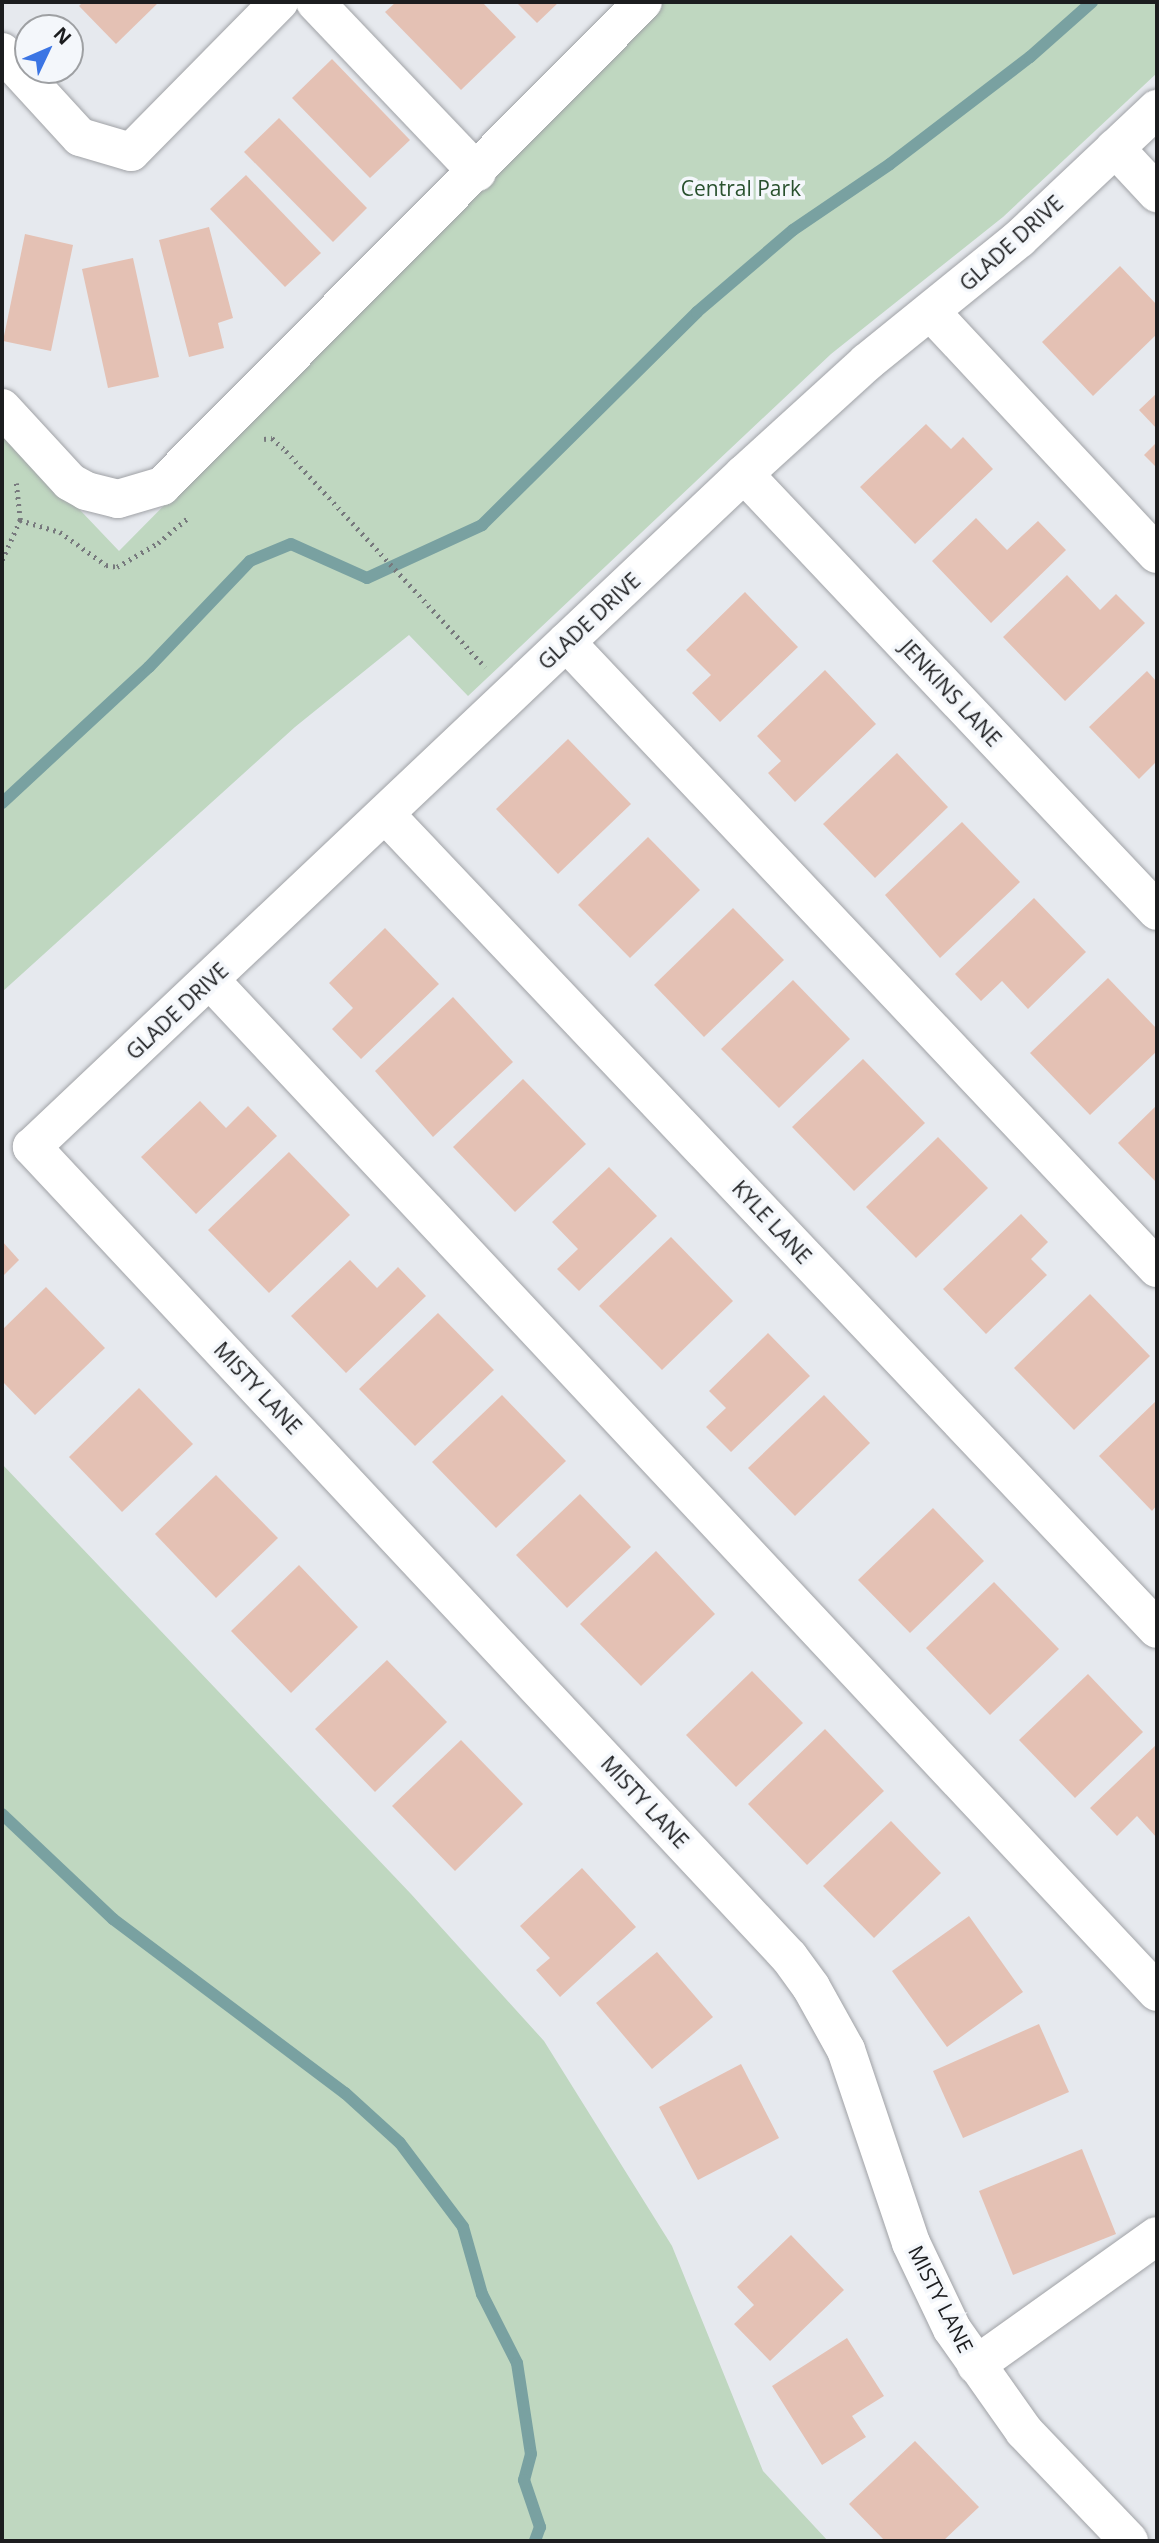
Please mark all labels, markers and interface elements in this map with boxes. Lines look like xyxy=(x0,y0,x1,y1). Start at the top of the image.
north arrow xyxy=(14,14,84,84)
text: N xyxy=(48,21,77,50)
park label: Central Park xyxy=(681,175,801,201)
street label: GLADE DRIVE xyxy=(954,190,1068,296)
street label: GLADE DRIVE xyxy=(533,567,645,675)
street label: JENKINS LANE xyxy=(895,635,1007,751)
street label: GLADE DRIVE xyxy=(121,957,233,1065)
street label: KYLE LANE xyxy=(727,1175,817,1269)
street label: MISTY LANE xyxy=(209,1337,307,1439)
street label: MISTY LANE xyxy=(596,1751,694,1853)
street label: MISTY LANE xyxy=(903,2241,979,2357)

